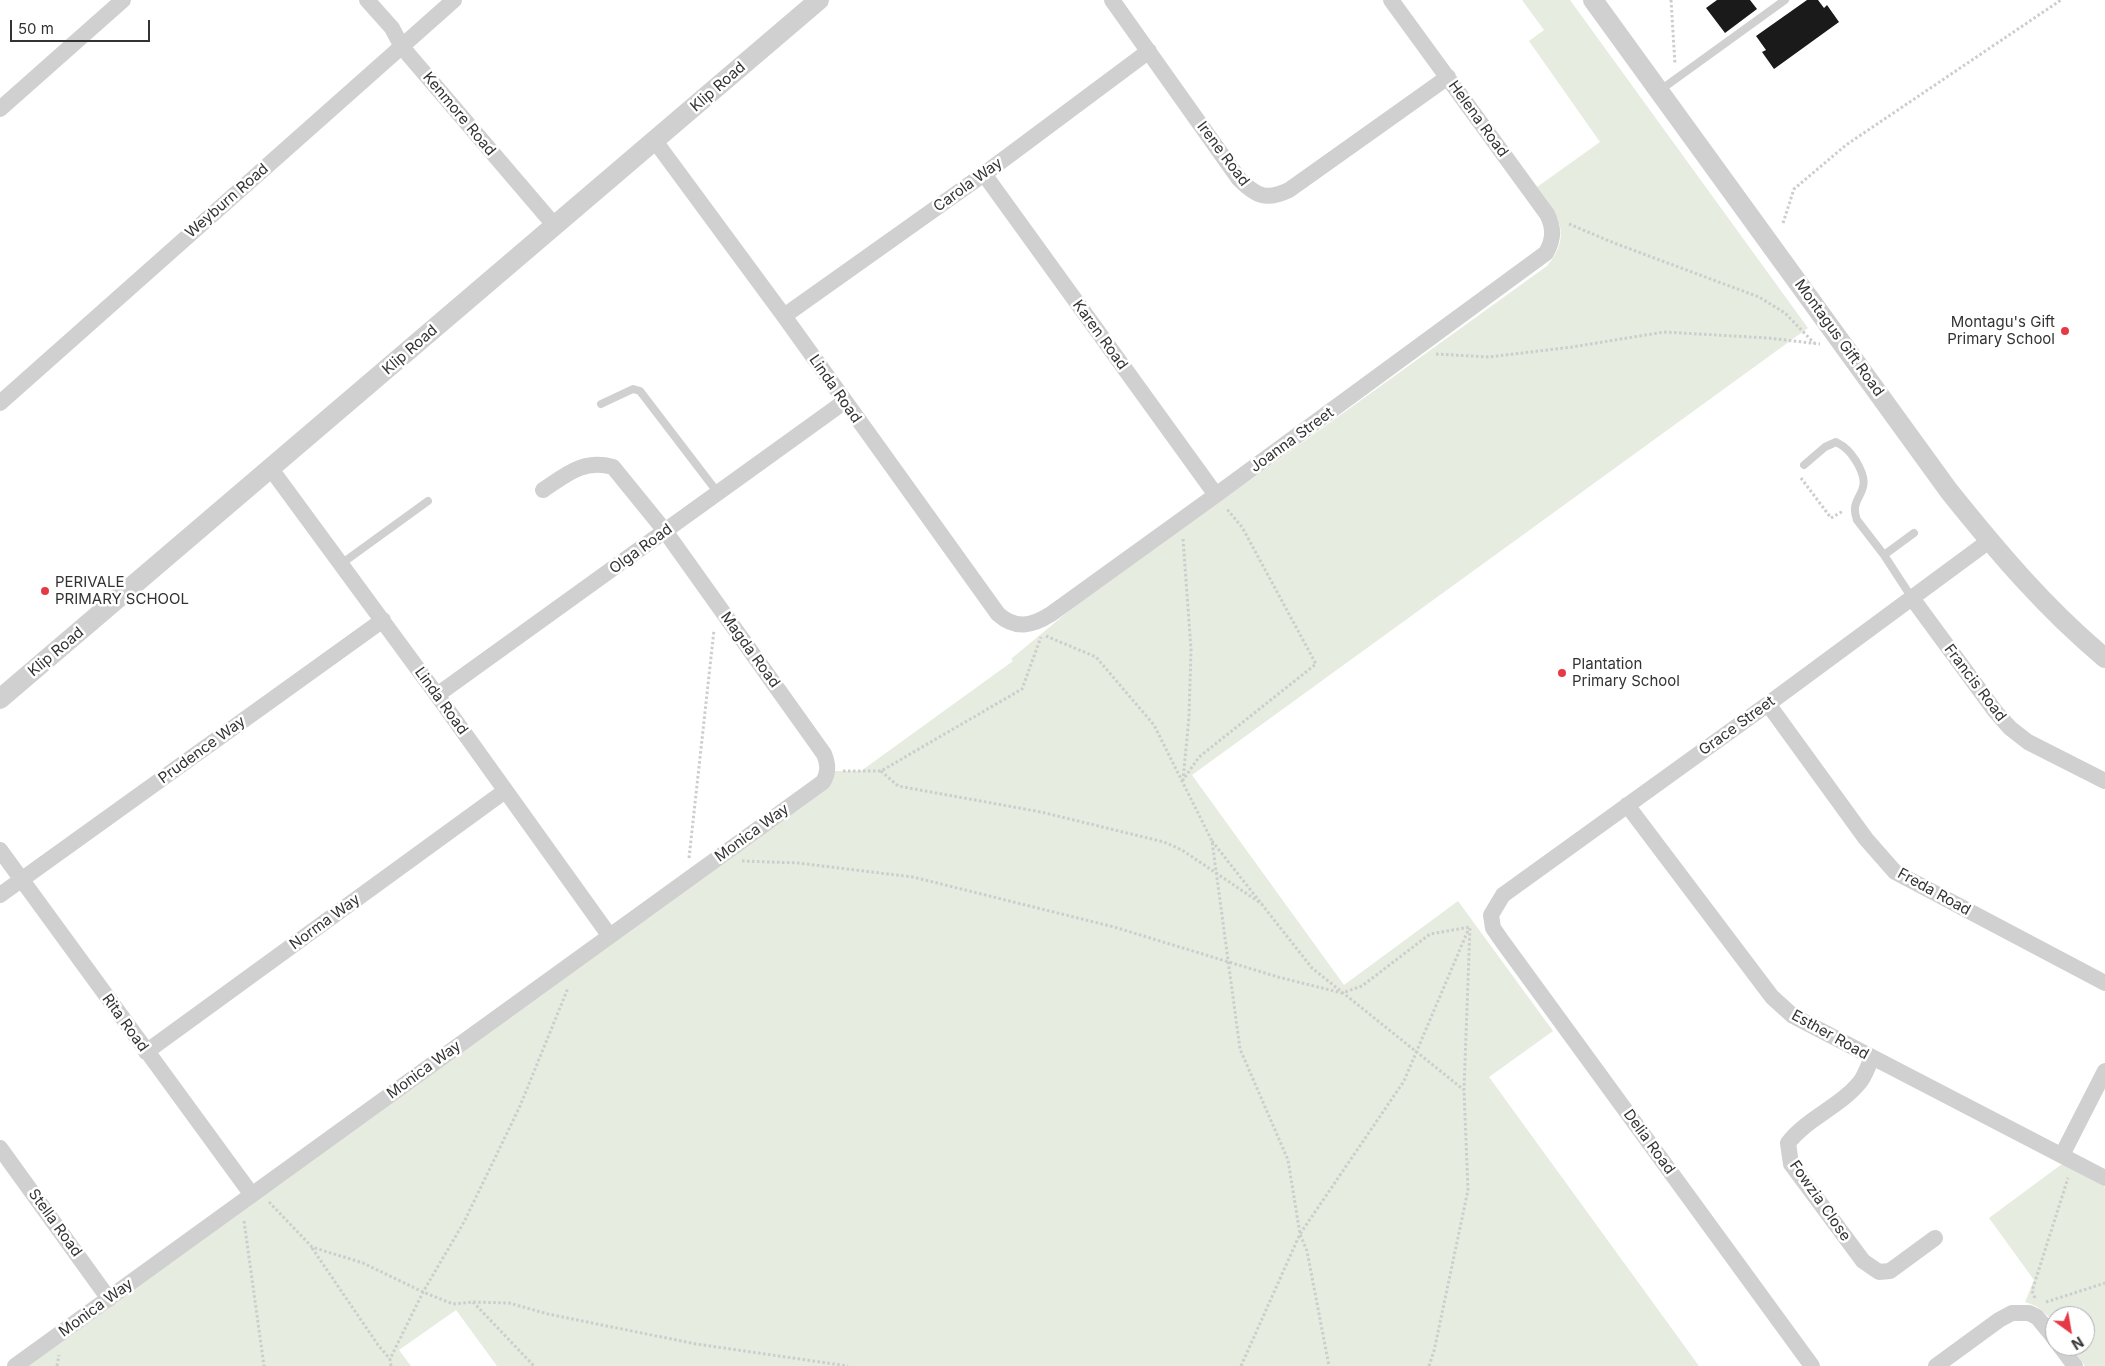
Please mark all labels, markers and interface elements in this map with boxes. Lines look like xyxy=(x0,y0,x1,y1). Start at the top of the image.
scale bar xyxy=(12,10,152,42)
text: 50 m xyxy=(18,19,54,38)
street label: Klip Road xyxy=(687,58,749,116)
street label: Kenmore Road xyxy=(419,68,499,160)
street label: Helena Road xyxy=(1444,77,1512,161)
street label: Irene Road xyxy=(1193,118,1253,190)
street label: Carola Way xyxy=(930,154,1006,216)
street label: Weyburn Road xyxy=(182,160,272,242)
street label: Montagus Gift Road xyxy=(1791,276,1887,400)
street label: Karen Road xyxy=(1069,297,1131,373)
place label: Montagu's Gift Primary School xyxy=(1947,313,2055,348)
street label: Klip Road xyxy=(379,321,441,379)
marker: Montagu's Gift Primary School xyxy=(2059,325,2071,337)
street label: Linda Road xyxy=(805,351,865,427)
street label: Joanna Street xyxy=(1247,404,1337,476)
street label: Olga Road xyxy=(606,520,676,578)
place label: PERIVALE PRIMARY SCHOOL xyxy=(55,573,189,608)
marker: PERIVALE PRIMARY SCHOOL xyxy=(39,585,51,597)
street label: Magda Road xyxy=(717,609,783,691)
street label: Klip Road xyxy=(25,624,87,680)
street label: Francis Road xyxy=(1940,641,2010,725)
place label: Plantation Primary School xyxy=(1572,655,1680,690)
street label: Linda Road xyxy=(411,664,471,738)
marker: Plantation Primary School xyxy=(1556,667,1568,679)
street label: Grace Street xyxy=(1696,693,1778,759)
street label: Prudence Way xyxy=(155,712,249,788)
street label: Monica Way xyxy=(711,800,793,866)
street label: Freda Road xyxy=(1894,865,1974,919)
street label: Norma Way xyxy=(286,890,364,954)
street label: Rita Road xyxy=(98,991,152,1055)
street label: Esther Road xyxy=(1788,1006,1872,1064)
street label: Monica Way xyxy=(383,1037,465,1103)
street label: Delia Road xyxy=(1619,1106,1679,1178)
street label: Fowzia Close xyxy=(1786,1157,1854,1245)
street label: Stella Road xyxy=(24,1186,86,1260)
street label: Monica Way xyxy=(55,1275,137,1341)
north arrow xyxy=(2045,1306,2095,1356)
text: N xyxy=(2069,1333,2087,1353)

